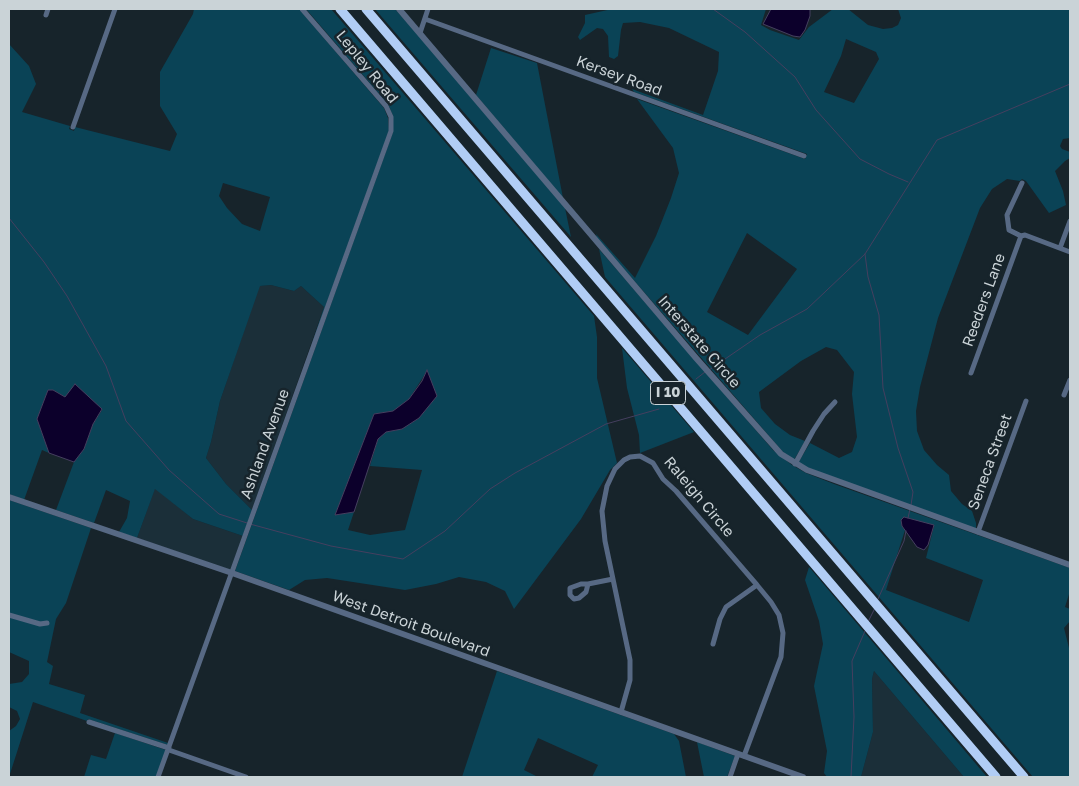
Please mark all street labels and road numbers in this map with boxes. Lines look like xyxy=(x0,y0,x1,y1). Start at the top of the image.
street label: Lepley Road xyxy=(332,27,402,107)
street label: Kersey Road xyxy=(574,52,664,100)
street label: Reeders Lane xyxy=(959,251,1009,349)
street label: Interstate Circle xyxy=(654,292,744,392)
road number: I 10 xyxy=(650,382,686,404)
street label: Ashland Avenue xyxy=(237,387,293,501)
street label: Seneca Street xyxy=(964,411,1016,513)
street label: Raleigh Circle xyxy=(660,453,738,541)
street label: West Detroit Boulevard xyxy=(330,587,492,661)

